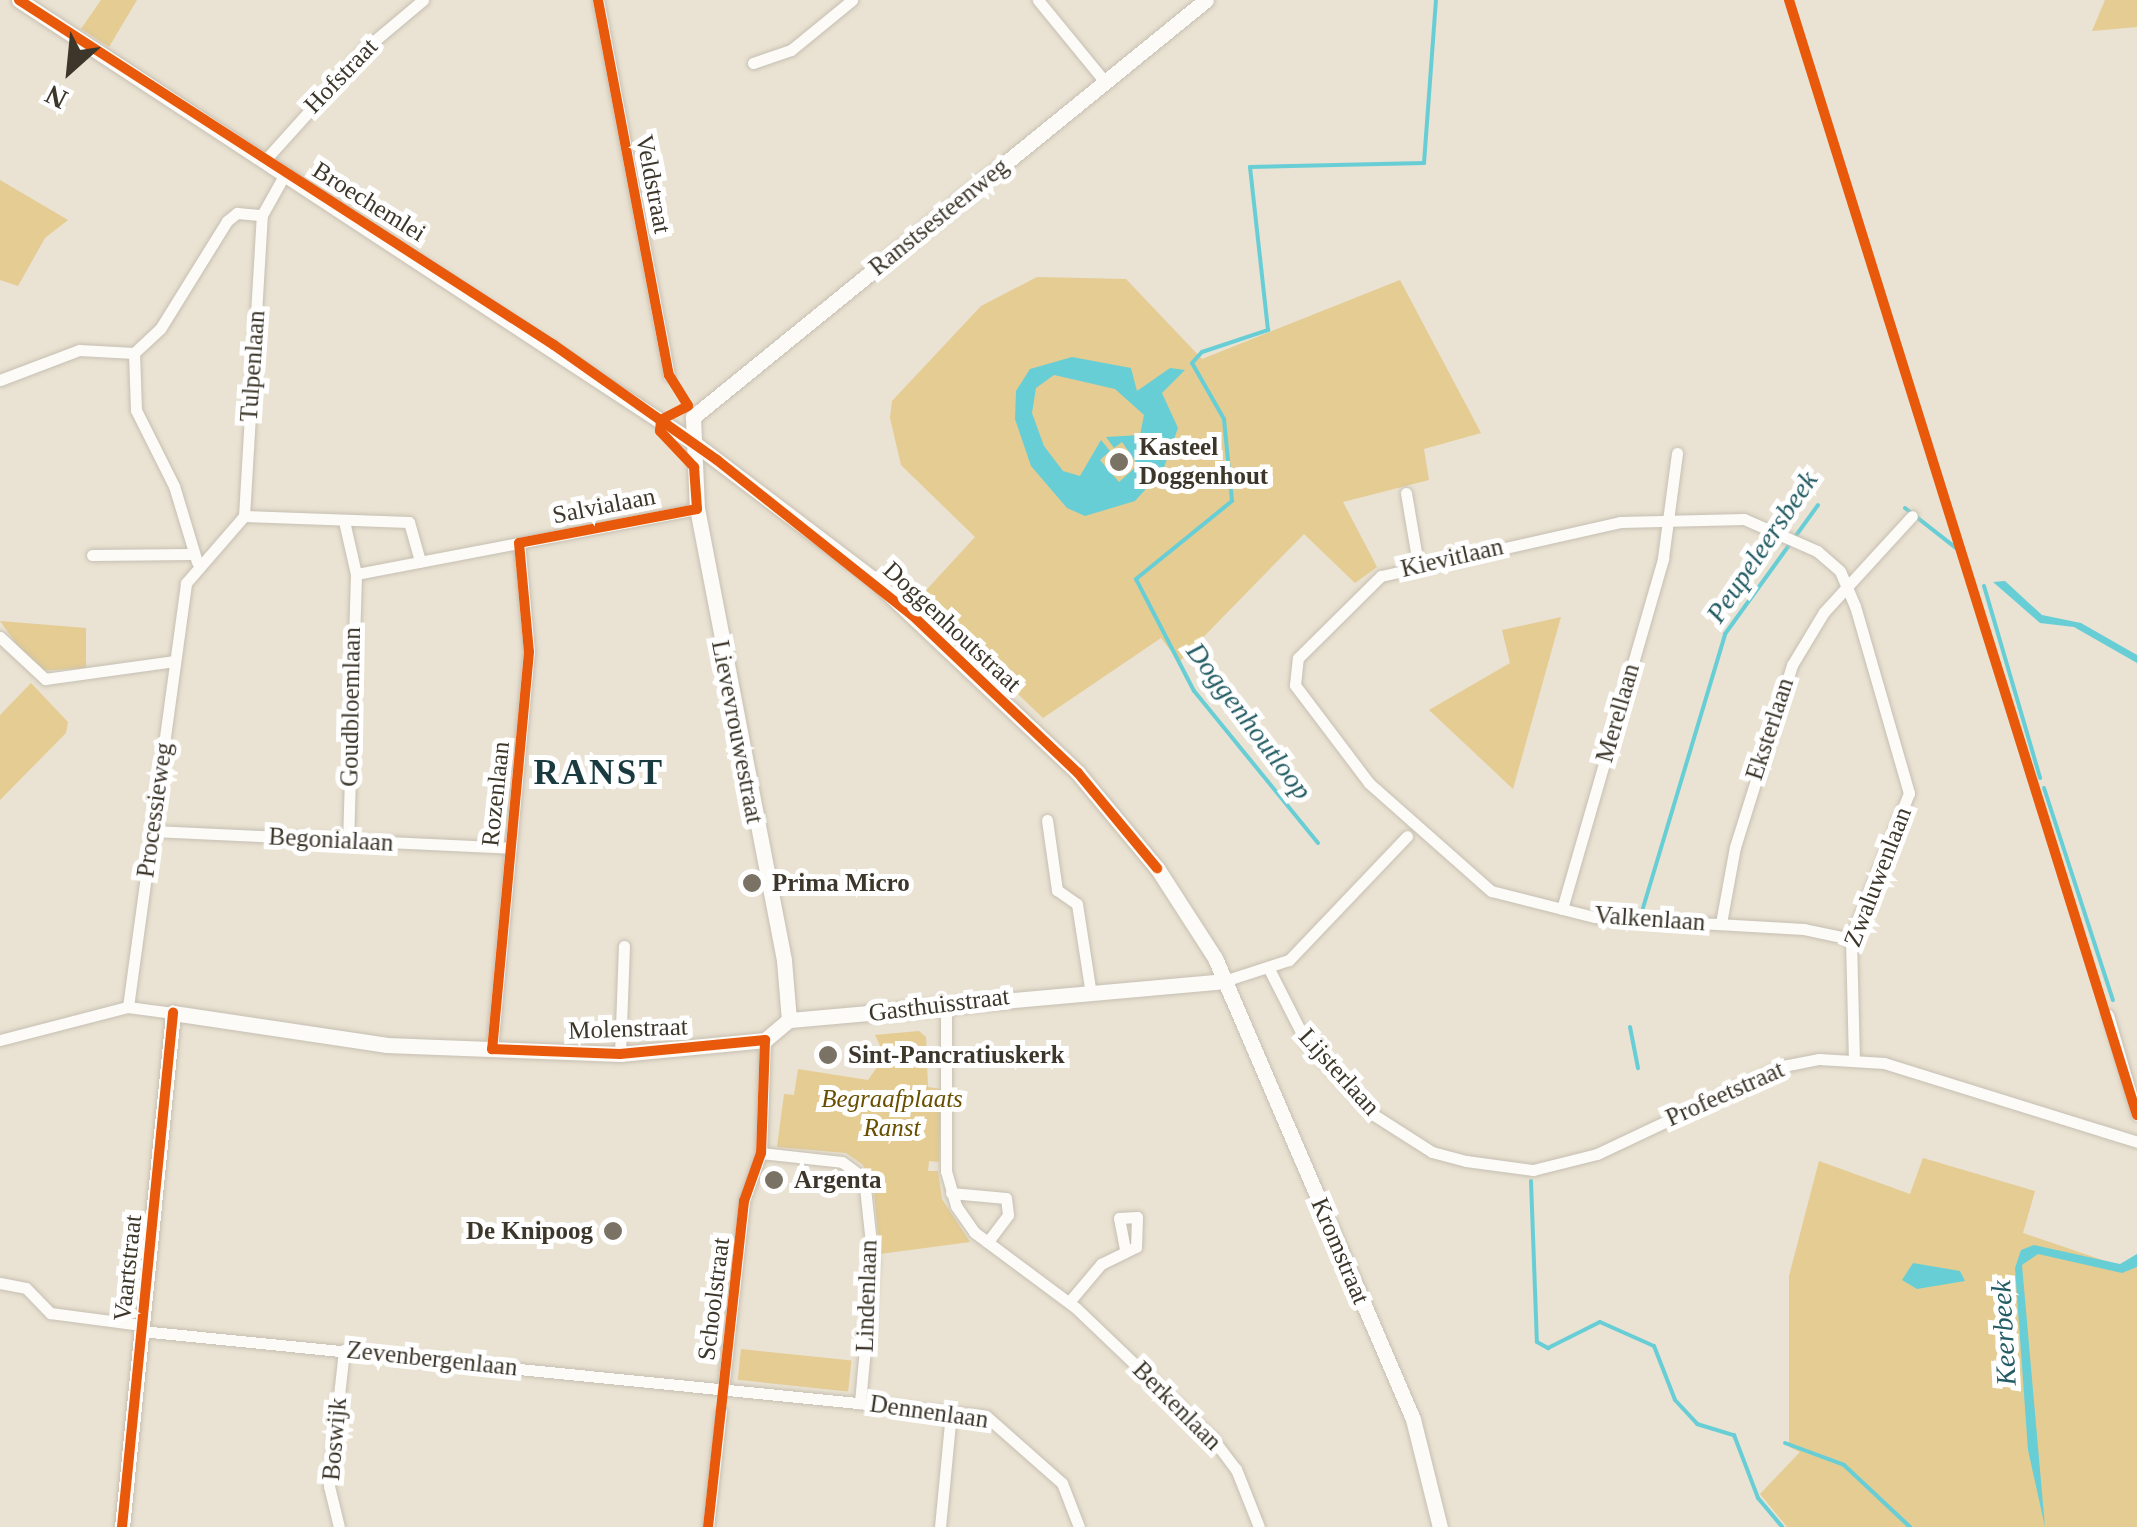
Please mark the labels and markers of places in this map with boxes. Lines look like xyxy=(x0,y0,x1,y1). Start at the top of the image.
place label: Kasteel Doggenhout xyxy=(1139,433,1268,492)
marker: Kasteel Doggenhout xyxy=(1108,451,1130,473)
place label: Prima Micro xyxy=(772,868,910,898)
marker: Prima Micro xyxy=(741,872,763,894)
place label: Sint-Pancratiuskerk xyxy=(848,1040,1065,1070)
marker: Sint-Pancratiuskerk xyxy=(817,1044,839,1066)
place label: Argenta xyxy=(794,1165,881,1195)
marker: Argenta xyxy=(763,1169,785,1191)
place label: De Knipoog xyxy=(466,1216,593,1246)
marker: De Knipoog xyxy=(602,1220,624,1242)

